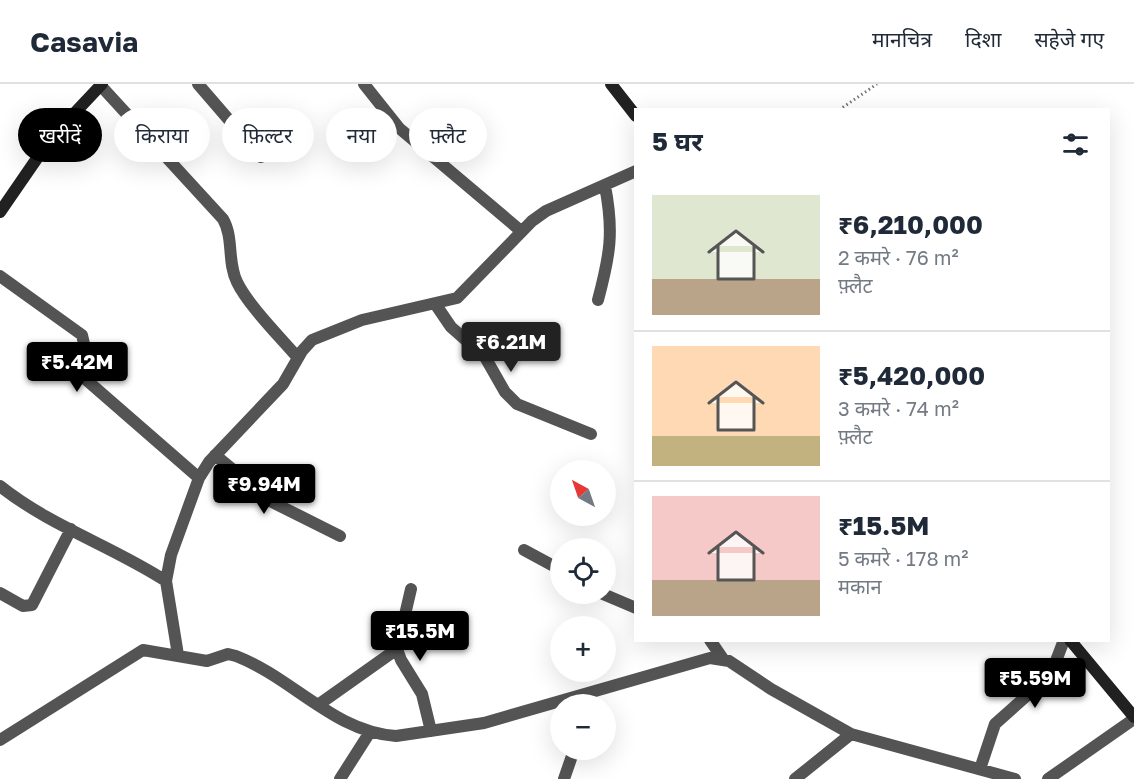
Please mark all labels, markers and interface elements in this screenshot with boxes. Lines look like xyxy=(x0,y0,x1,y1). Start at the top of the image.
text: Casavia xyxy=(30,25,138,58)
text: मानचित्र xyxy=(872,26,932,52)
text: दिशा xyxy=(965,26,1001,52)
text: सहेजे गए xyxy=(1034,26,1104,52)
chip: खरीदें xyxy=(18,108,102,162)
chip: किराया xyxy=(114,108,210,162)
chip: फ़िल्टर xyxy=(222,108,314,162)
chip: नया xyxy=(326,108,397,162)
chip: फ़्लैट xyxy=(409,108,487,162)
text: 5 घर xyxy=(652,126,703,157)
icon: filters xyxy=(1059,128,1092,161)
text: ₹6,210,000 xyxy=(838,209,983,240)
icon: home xyxy=(700,219,772,291)
text: 2 कमरे · 76 m² xyxy=(838,245,959,269)
text: फ़्लैट xyxy=(838,273,873,297)
pin: ₹6.21M xyxy=(462,322,560,373)
text: ₹6.21M xyxy=(476,329,546,353)
pin: ₹5.42M xyxy=(28,342,126,393)
text: ₹5.42M xyxy=(41,349,113,373)
text: ₹5,420,000 xyxy=(838,360,985,391)
icon: home xyxy=(700,370,772,442)
text: 3 कमरे · 74 m² xyxy=(838,396,959,420)
text: फ़्लैट xyxy=(838,424,873,448)
north arrow xyxy=(550,460,616,526)
map controls xyxy=(550,460,616,760)
pin: ₹9.94M xyxy=(215,464,313,515)
text: ₹9.94M xyxy=(227,471,301,495)
text: ₹15.5M xyxy=(838,510,929,541)
icon: home xyxy=(700,520,772,592)
button: locate xyxy=(550,538,616,604)
text: 5 कमरे · 178 m² xyxy=(838,546,969,570)
text: मकान xyxy=(838,574,882,598)
pin: ₹15.5M xyxy=(371,611,469,662)
button: + xyxy=(550,616,616,682)
text: ₹15.5M xyxy=(385,618,455,642)
pin: ₹5.59M xyxy=(986,658,1084,709)
text: ₹5.59M xyxy=(999,665,1071,689)
button: − xyxy=(550,694,616,760)

